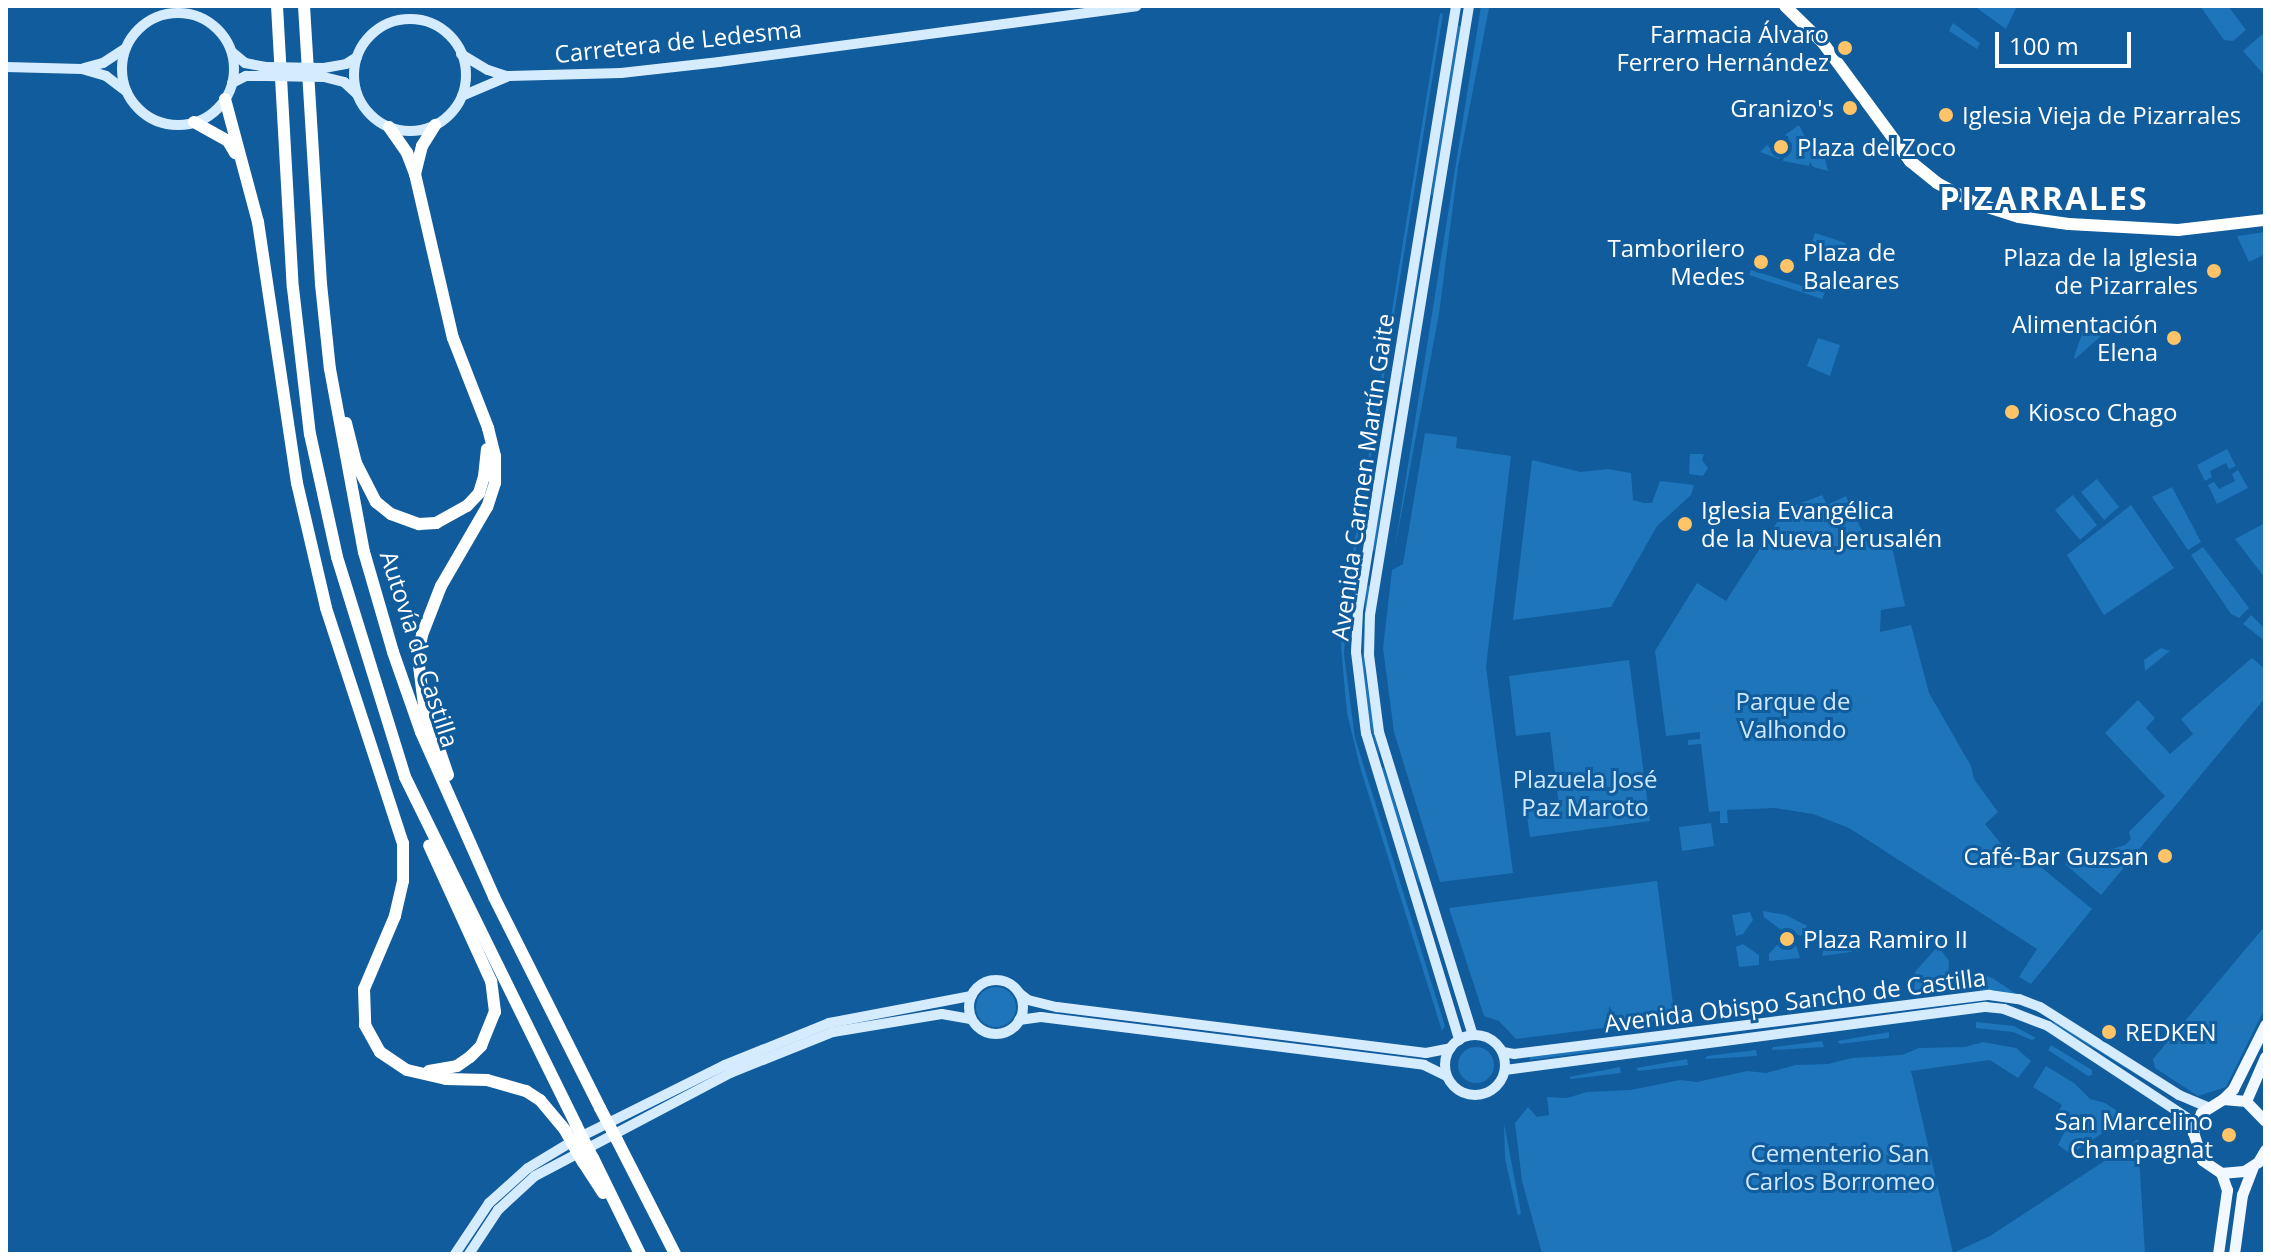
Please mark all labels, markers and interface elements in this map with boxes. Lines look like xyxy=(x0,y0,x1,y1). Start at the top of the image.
street label: Carretera de Ledesma xyxy=(553,14,803,68)
scale bar xyxy=(1999,16,2135,66)
place label: Farmacia Álvaro Ferrero Hernández xyxy=(1616,20,1829,76)
text: 100 m xyxy=(2009,29,2079,62)
marker: Farmacia Álvaro Ferrero Hernández xyxy=(1836,39,1854,57)
place label: Granizo's xyxy=(1730,94,1834,122)
marker: Granizo's xyxy=(1841,99,1859,117)
place label: Iglesia Vieja de Pizarrales xyxy=(1962,101,2241,129)
marker: Iglesia Vieja de Pizarrales xyxy=(1937,106,1955,124)
place label: Plaza del Zoco xyxy=(1797,133,1956,161)
marker: Plaza del Zoco xyxy=(1772,138,1790,156)
district label: PIZARRALES xyxy=(1939,179,2149,217)
place label: Tamborilero Medes xyxy=(1607,234,1745,290)
place label: Plaza de Baleares xyxy=(1803,238,1899,294)
place label: Plaza de la Iglesia de Pizarrales xyxy=(2003,243,2198,299)
marker: Tamborilero Medes xyxy=(1752,253,1770,271)
marker: Plaza de Baleares xyxy=(1778,257,1796,275)
marker: Plaza de la Iglesia de Pizarrales xyxy=(2205,262,2223,280)
place label: Alimentación Elena xyxy=(2012,310,2158,366)
street label: Avenida Carmen Martín Gaite xyxy=(1325,312,1399,642)
marker: Alimentación Elena xyxy=(2165,329,2183,347)
place label: Kiosco Chago xyxy=(2028,398,2177,426)
marker: Kiosco Chago xyxy=(2003,403,2021,421)
place label: Iglesia Evangélica de la Nueva Jerusalén xyxy=(1701,496,1942,552)
marker: Iglesia Evangélica de la Nueva Jerusalén xyxy=(1676,515,1694,533)
street label: Autovía de Castilla xyxy=(375,547,465,751)
park label: Parque de Valhondo xyxy=(1736,687,1850,743)
park label: Plazuela José Paz Maroto xyxy=(1513,765,1657,821)
place label: Café-Bar Guzsan xyxy=(1963,842,2149,870)
marker: Café-Bar Guzsan xyxy=(2156,847,2174,865)
place label: Plaza Ramiro II xyxy=(1803,925,1968,953)
marker: Plaza Ramiro II xyxy=(1778,930,1796,948)
street label: Avenida Obispo Sancho de Castilla xyxy=(1603,962,1987,1038)
place label: REDKEN xyxy=(2125,1018,2217,1046)
marker: REDKEN xyxy=(2100,1023,2118,1041)
place label: San Marcelino Champagnat xyxy=(2055,1107,2213,1163)
marker: San Marcelino Champagnat xyxy=(2220,1126,2238,1144)
park label: Cementerio San Carlos Borromeo xyxy=(1745,1139,1935,1195)

